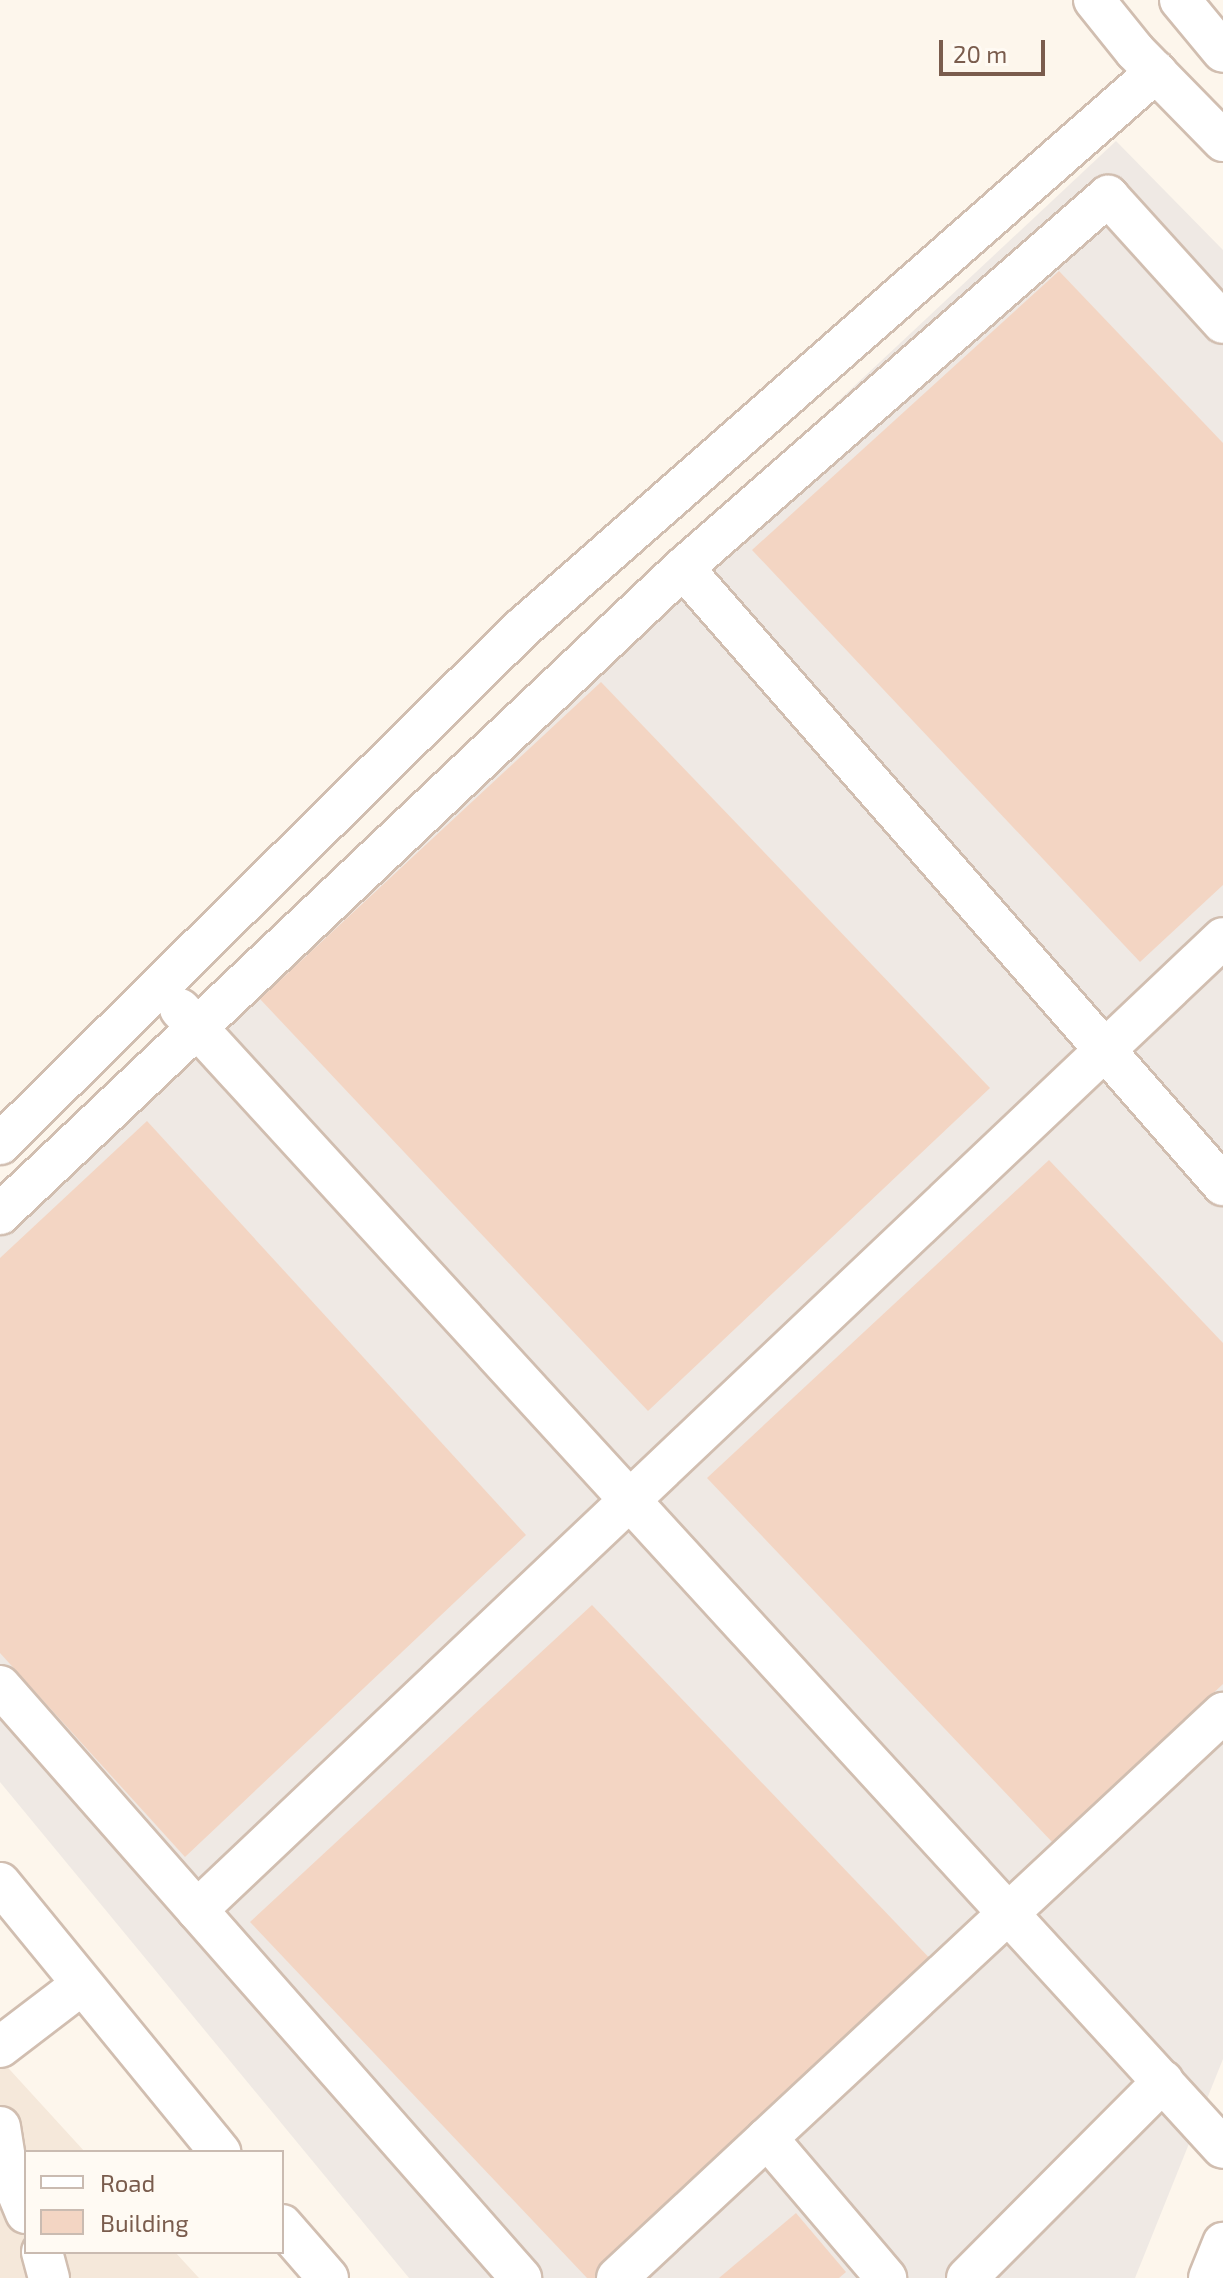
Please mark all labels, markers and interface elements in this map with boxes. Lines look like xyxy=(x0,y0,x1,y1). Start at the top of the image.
scale bar xyxy=(943,24,1049,74)
text: 20 m xyxy=(953,39,1007,68)
legend xyxy=(24,2150,284,2254)
text: Road xyxy=(100,2168,155,2197)
text: Building xyxy=(100,2208,189,2237)

